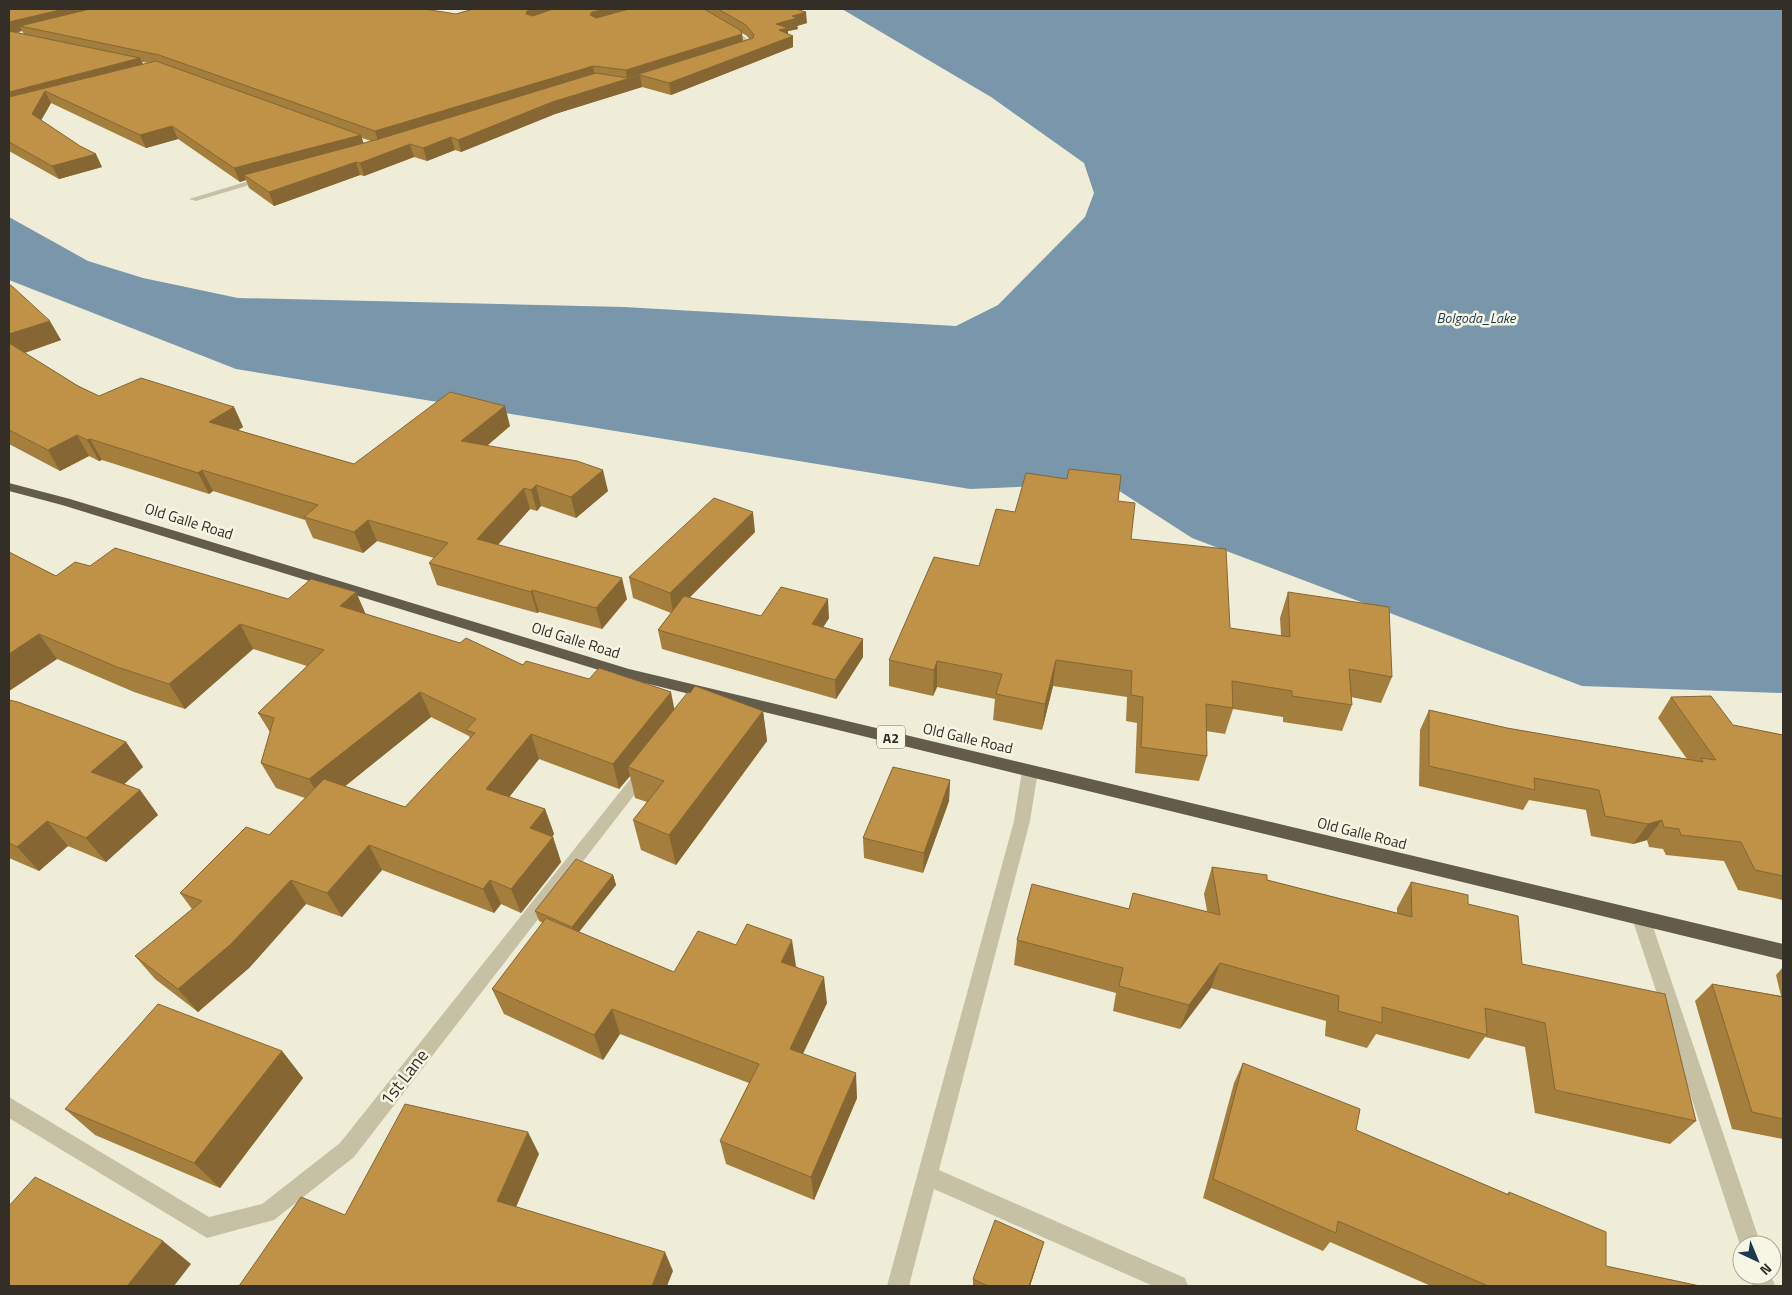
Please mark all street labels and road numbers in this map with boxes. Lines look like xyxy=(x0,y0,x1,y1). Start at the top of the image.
street label: Old Galle Road xyxy=(142,497,236,545)
street label: Old Galle Road xyxy=(529,616,623,664)
street label: Old Galle Road xyxy=(921,716,1015,760)
road number: A2 xyxy=(877,726,905,749)
street label: Old Galle Road xyxy=(1315,811,1409,855)
street label: 1st Lane xyxy=(373,1043,435,1111)

